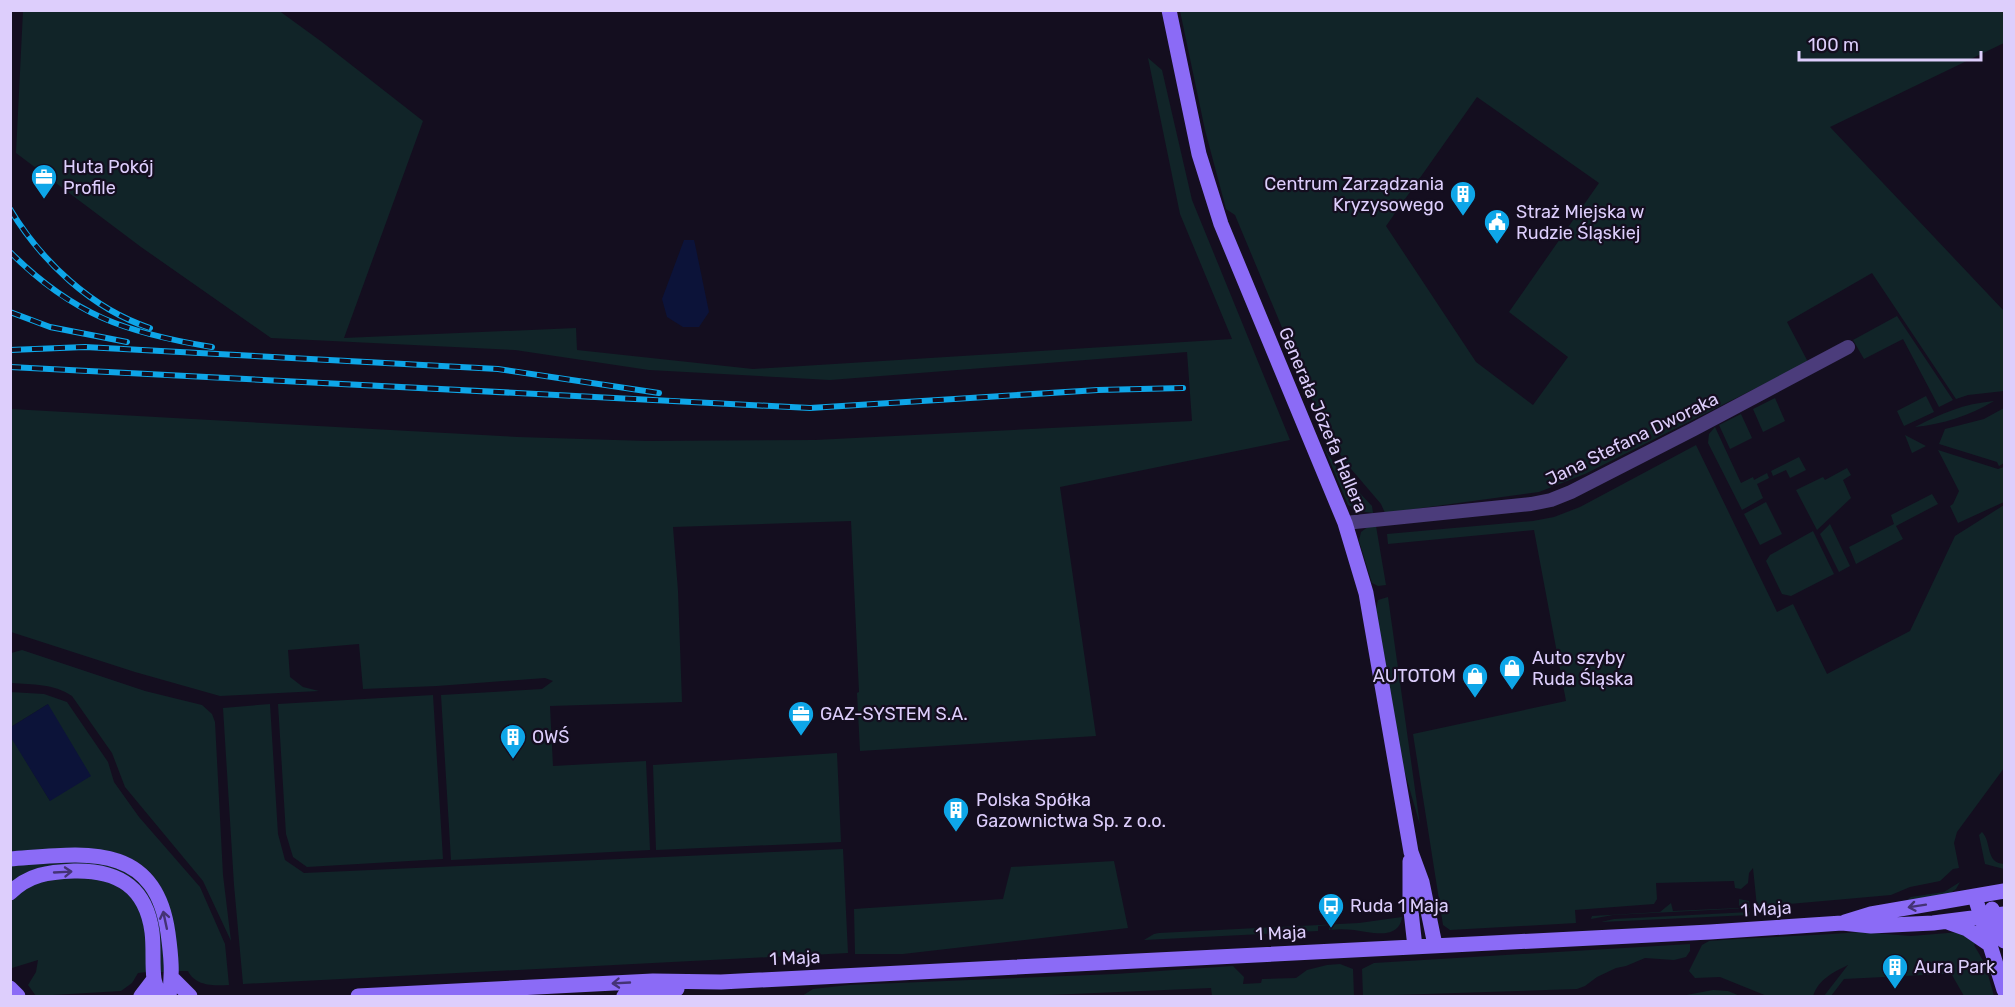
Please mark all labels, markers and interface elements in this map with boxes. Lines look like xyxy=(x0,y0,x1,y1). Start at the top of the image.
scale bar xyxy=(1799,24,1980,62)
text: 100 m xyxy=(1808,34,1859,56)
place label: Huta Pokój Profile xyxy=(63,156,154,199)
office icon: Huta Pokój Profile xyxy=(29,162,59,200)
place label: Centrum Zarządzania Kryzysowego xyxy=(1264,173,1444,216)
building icon: Centrum Zarządzania Kryzysowego xyxy=(1448,179,1478,217)
place label: Straż Miejska w Rudzie Śląskiej xyxy=(1516,201,1644,244)
public building icon: Straż Miejska w Rudzie Śląskiej xyxy=(1482,207,1512,245)
street label: Generała Józefa Hallera xyxy=(1274,324,1372,516)
street label: Jana Stefana Dworaka xyxy=(1542,388,1722,490)
place label: Auto szyby Ruda Śląska xyxy=(1532,647,1633,690)
shop icon: Auto szyby Ruda Śląska xyxy=(1497,653,1527,691)
shop icon: AUTOTOM xyxy=(1460,661,1490,699)
place label: AUTOTOM xyxy=(1373,665,1456,687)
office icon: GAZ-SYSTEM S.A. xyxy=(786,699,816,737)
place label: GAZ-SYSTEM S.A. xyxy=(820,703,968,725)
building icon: OWŚ xyxy=(498,722,528,760)
place label: OWŚ xyxy=(532,726,569,748)
place label: Polska Spółka Gazownictwa Sp. z o.o. xyxy=(976,789,1166,832)
building icon: Polska Spółka Gazownictwa Sp. z o.o. xyxy=(941,795,971,833)
one-way arrow xyxy=(53,866,72,878)
bus stop icon: Ruda 1 Maja xyxy=(1316,891,1346,929)
place label: Ruda 1 Maja xyxy=(1350,895,1449,917)
street label: 1 Maja xyxy=(1740,896,1792,922)
one-way arrow xyxy=(1908,901,1928,912)
one-way arrow xyxy=(159,911,171,930)
street label: 1 Maja xyxy=(1255,921,1307,945)
street label: 1 Maja xyxy=(769,946,821,970)
building icon: Aura Park xyxy=(1880,952,1910,990)
place label: Aura Park xyxy=(1914,956,1996,978)
one-way arrow xyxy=(611,977,631,988)

